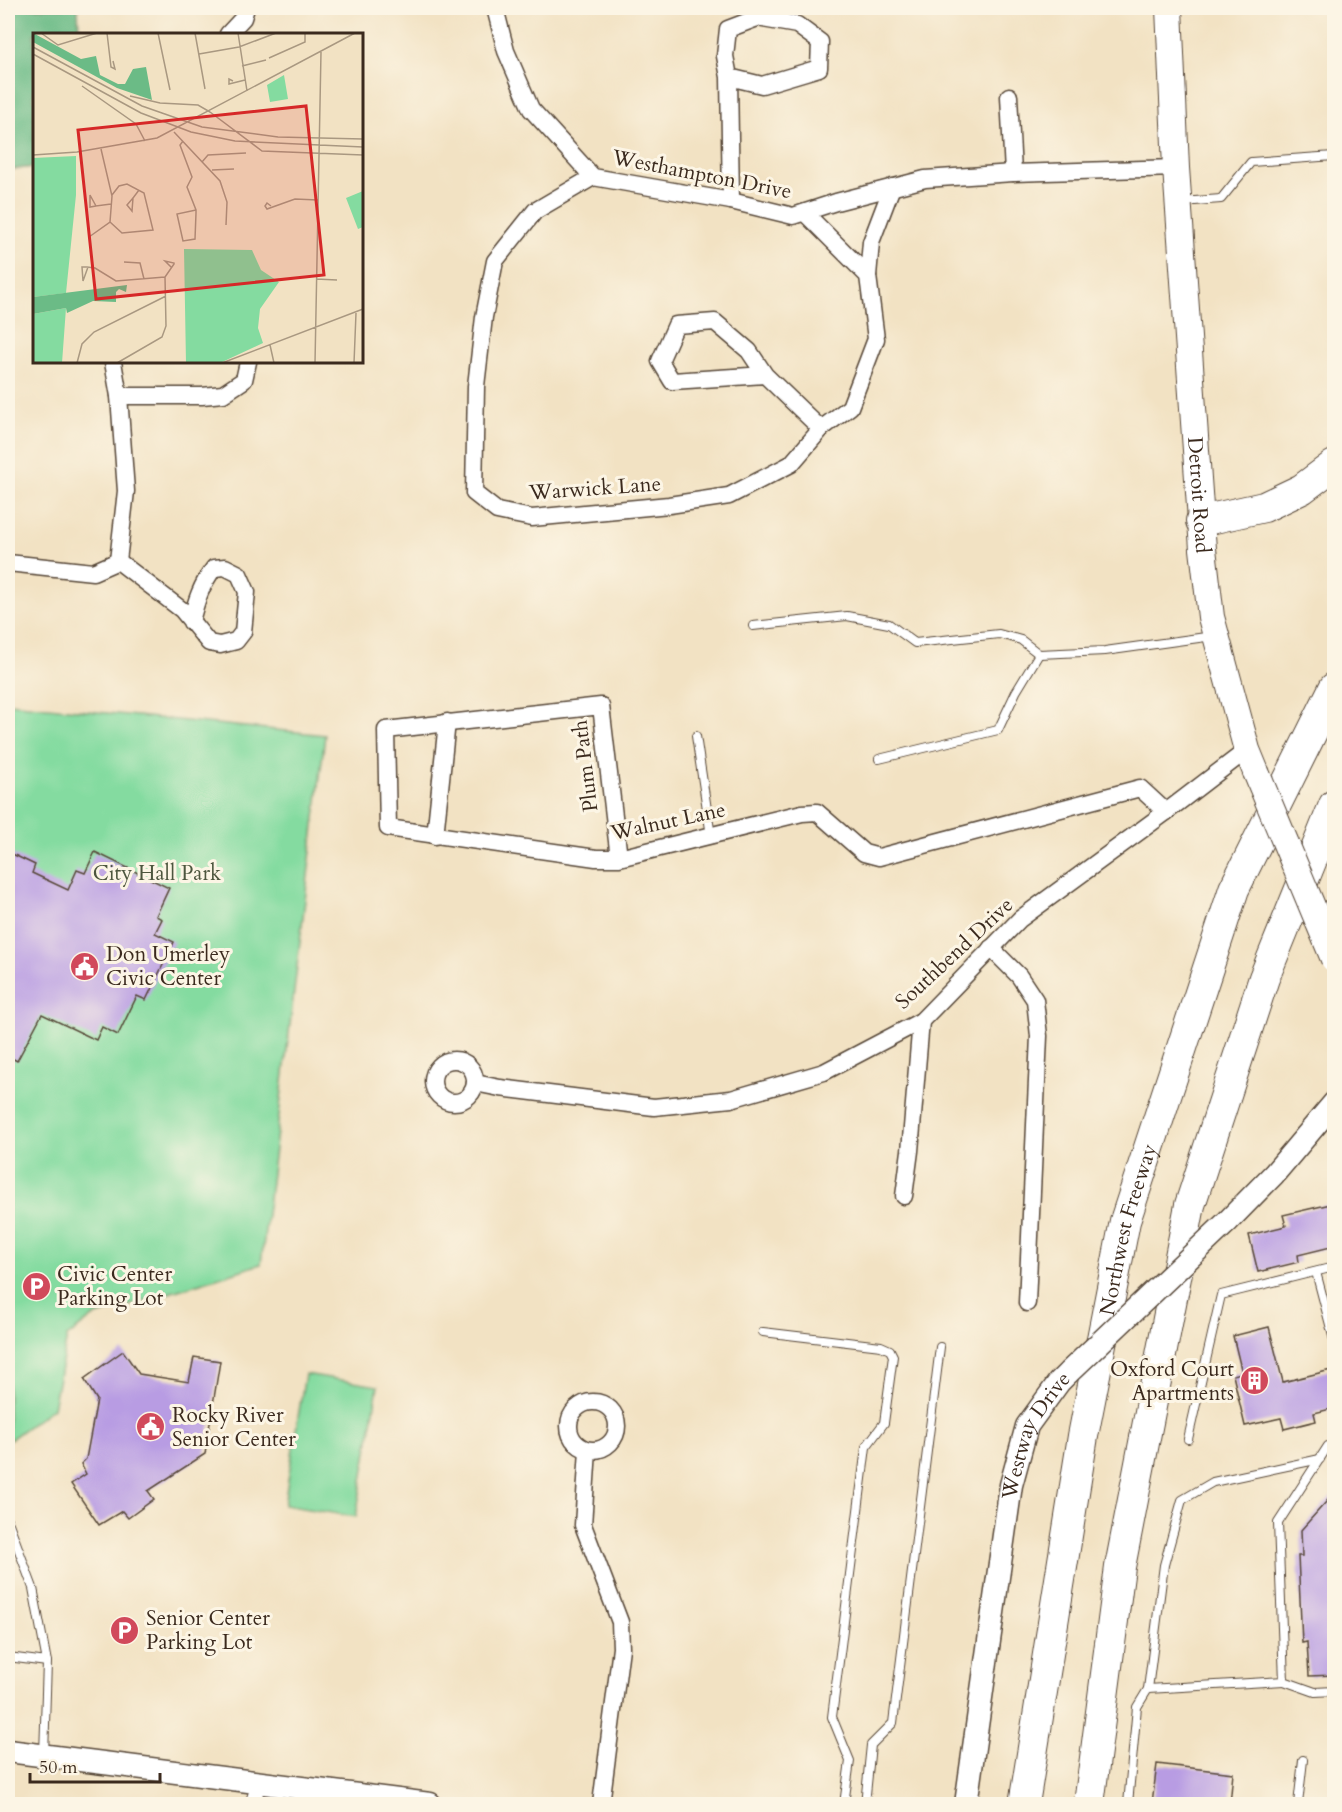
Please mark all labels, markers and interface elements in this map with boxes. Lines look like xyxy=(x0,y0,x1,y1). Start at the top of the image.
inset map xyxy=(33,33,363,363)
street label: Westhampton Drive xyxy=(609,143,794,206)
street label: Detroit Road xyxy=(1180,436,1217,554)
street label: Warwick Lane xyxy=(527,469,662,508)
street label: Plum Path xyxy=(565,718,606,814)
street label: Walnut Lane xyxy=(607,795,728,848)
park label: City Hall Park xyxy=(93,859,222,888)
street label: Southbend Drive xyxy=(889,891,1020,1016)
place label: Don Umerley Civic Center xyxy=(106,940,230,993)
public building icon: Don Umerley Civic Center xyxy=(69,950,101,982)
street label: Northwest Freeway xyxy=(1093,1140,1164,1318)
place label: Civic Center Parking Lot xyxy=(57,1260,172,1313)
parking icon: Civic Center Parking Lot xyxy=(20,1270,52,1302)
place label: Oxford Court Apartments xyxy=(1110,1355,1234,1408)
street label: Westway Drive xyxy=(995,1365,1077,1502)
building icon: Oxford Court Apartments xyxy=(1239,1365,1271,1397)
place label: Rocky River Senior Center xyxy=(172,1401,296,1454)
public building icon: Rocky River Senior Center xyxy=(135,1411,167,1443)
place label: Senior Center Parking Lot xyxy=(146,1604,270,1657)
parking icon: Senior Center Parking Lot xyxy=(109,1614,141,1646)
scale bar xyxy=(30,1746,160,1784)
text: 50 m xyxy=(39,1755,78,1780)

